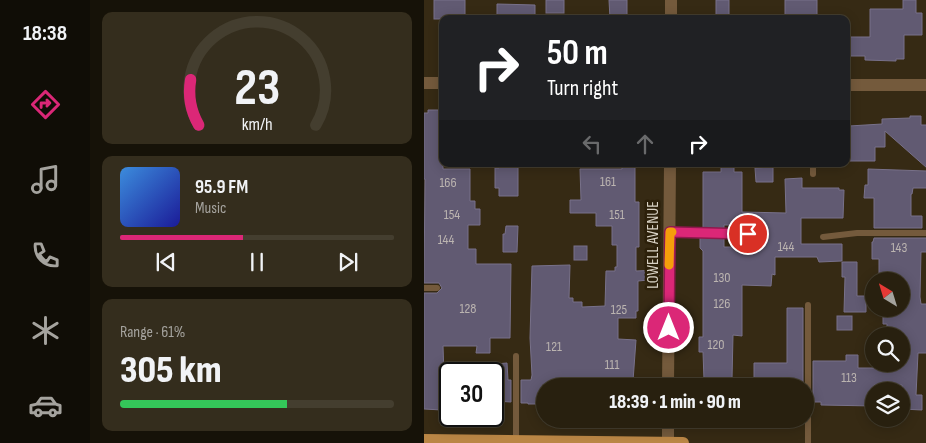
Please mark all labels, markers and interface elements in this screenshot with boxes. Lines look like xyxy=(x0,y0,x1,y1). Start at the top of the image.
text: 18:38 xyxy=(23,20,67,47)
text: 50 m xyxy=(547,32,608,75)
icon: right xyxy=(464,35,529,100)
text: 23 xyxy=(234,57,280,120)
text: Turn right xyxy=(547,75,618,102)
icon: directions xyxy=(28,87,63,122)
text: km/h xyxy=(242,114,272,135)
icon: left xyxy=(578,130,606,158)
icon: ahead xyxy=(631,130,659,158)
icon: right xyxy=(684,130,712,158)
icon: music xyxy=(28,162,63,197)
house number: 161 xyxy=(600,173,616,190)
house number: 166 xyxy=(439,174,457,191)
text: 95.9 FM xyxy=(195,176,248,199)
text: Music xyxy=(195,199,226,218)
street label: LOWELL AVENUE xyxy=(644,201,663,289)
house number: 154 xyxy=(444,206,460,223)
house number: 151 xyxy=(609,206,625,223)
pin xyxy=(727,213,769,255)
icon: arrive xyxy=(734,220,762,248)
house number: 144 xyxy=(438,231,454,248)
icon: phone xyxy=(28,238,63,273)
house number: 144 xyxy=(778,238,794,255)
house number: 143 xyxy=(891,239,907,256)
icon: previous xyxy=(152,248,180,276)
icon: pause xyxy=(243,248,271,276)
icon: next xyxy=(334,248,362,276)
house number: 130 xyxy=(713,269,731,286)
north arrow xyxy=(865,272,910,318)
map controls xyxy=(865,272,910,427)
house number: 126 xyxy=(714,295,730,312)
house number: 128 xyxy=(460,300,476,317)
house number: 125 xyxy=(611,301,628,318)
position arrow xyxy=(642,301,694,353)
icon: climate xyxy=(28,313,63,348)
text: Range · 61% xyxy=(120,323,185,342)
button: search xyxy=(865,327,910,372)
house number: 120 xyxy=(707,336,725,353)
house number: 121 xyxy=(546,338,562,355)
text: 305 km xyxy=(120,348,222,393)
house number: 111 xyxy=(605,356,619,373)
speed limit sign: 30 xyxy=(439,362,504,427)
house number: 113 xyxy=(841,369,857,386)
button: layers xyxy=(865,382,910,427)
icon: car xyxy=(28,388,63,423)
text: 18:39 · 1 min · 90 m xyxy=(609,391,741,414)

